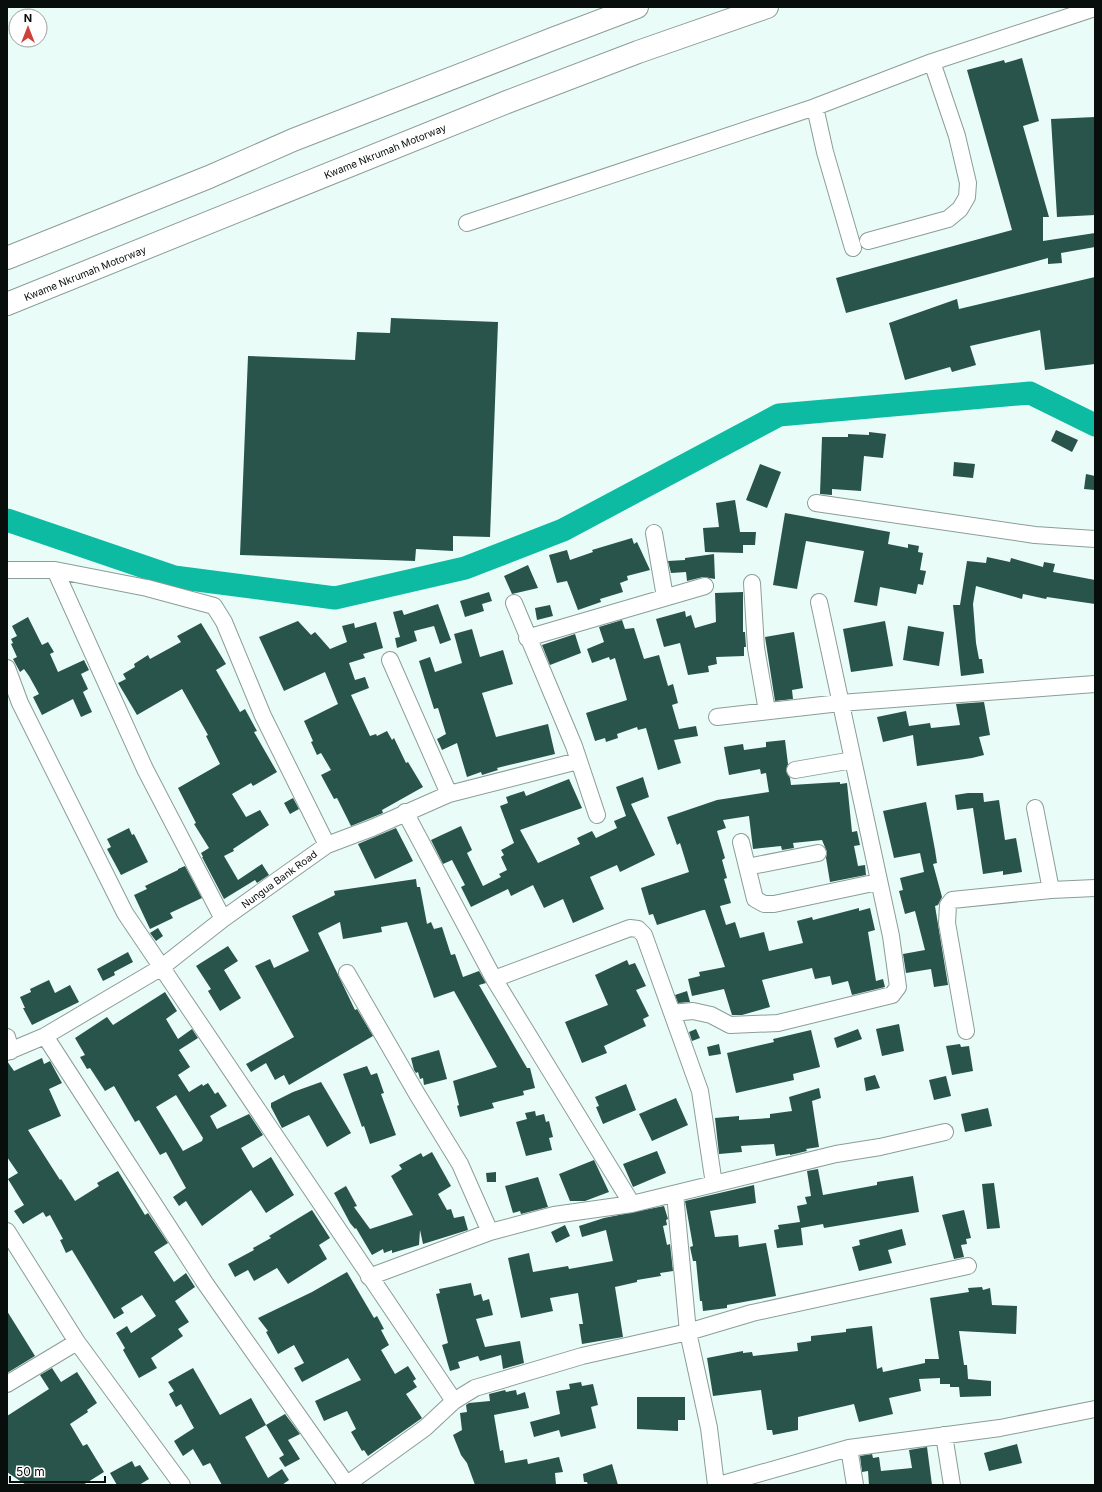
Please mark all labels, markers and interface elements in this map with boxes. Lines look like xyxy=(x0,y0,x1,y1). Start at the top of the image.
north arrow xyxy=(8,8,48,48)
text: N xyxy=(24,11,32,25)
street label: Kwame Nkrumah Motorway xyxy=(322,121,448,181)
street label: Kwame Nkrumah Motorway xyxy=(22,243,148,303)
street label: Nungua Bank Road xyxy=(239,848,319,910)
scale bar xyxy=(10,1458,105,1484)
text: 50 m xyxy=(16,1464,45,1479)

